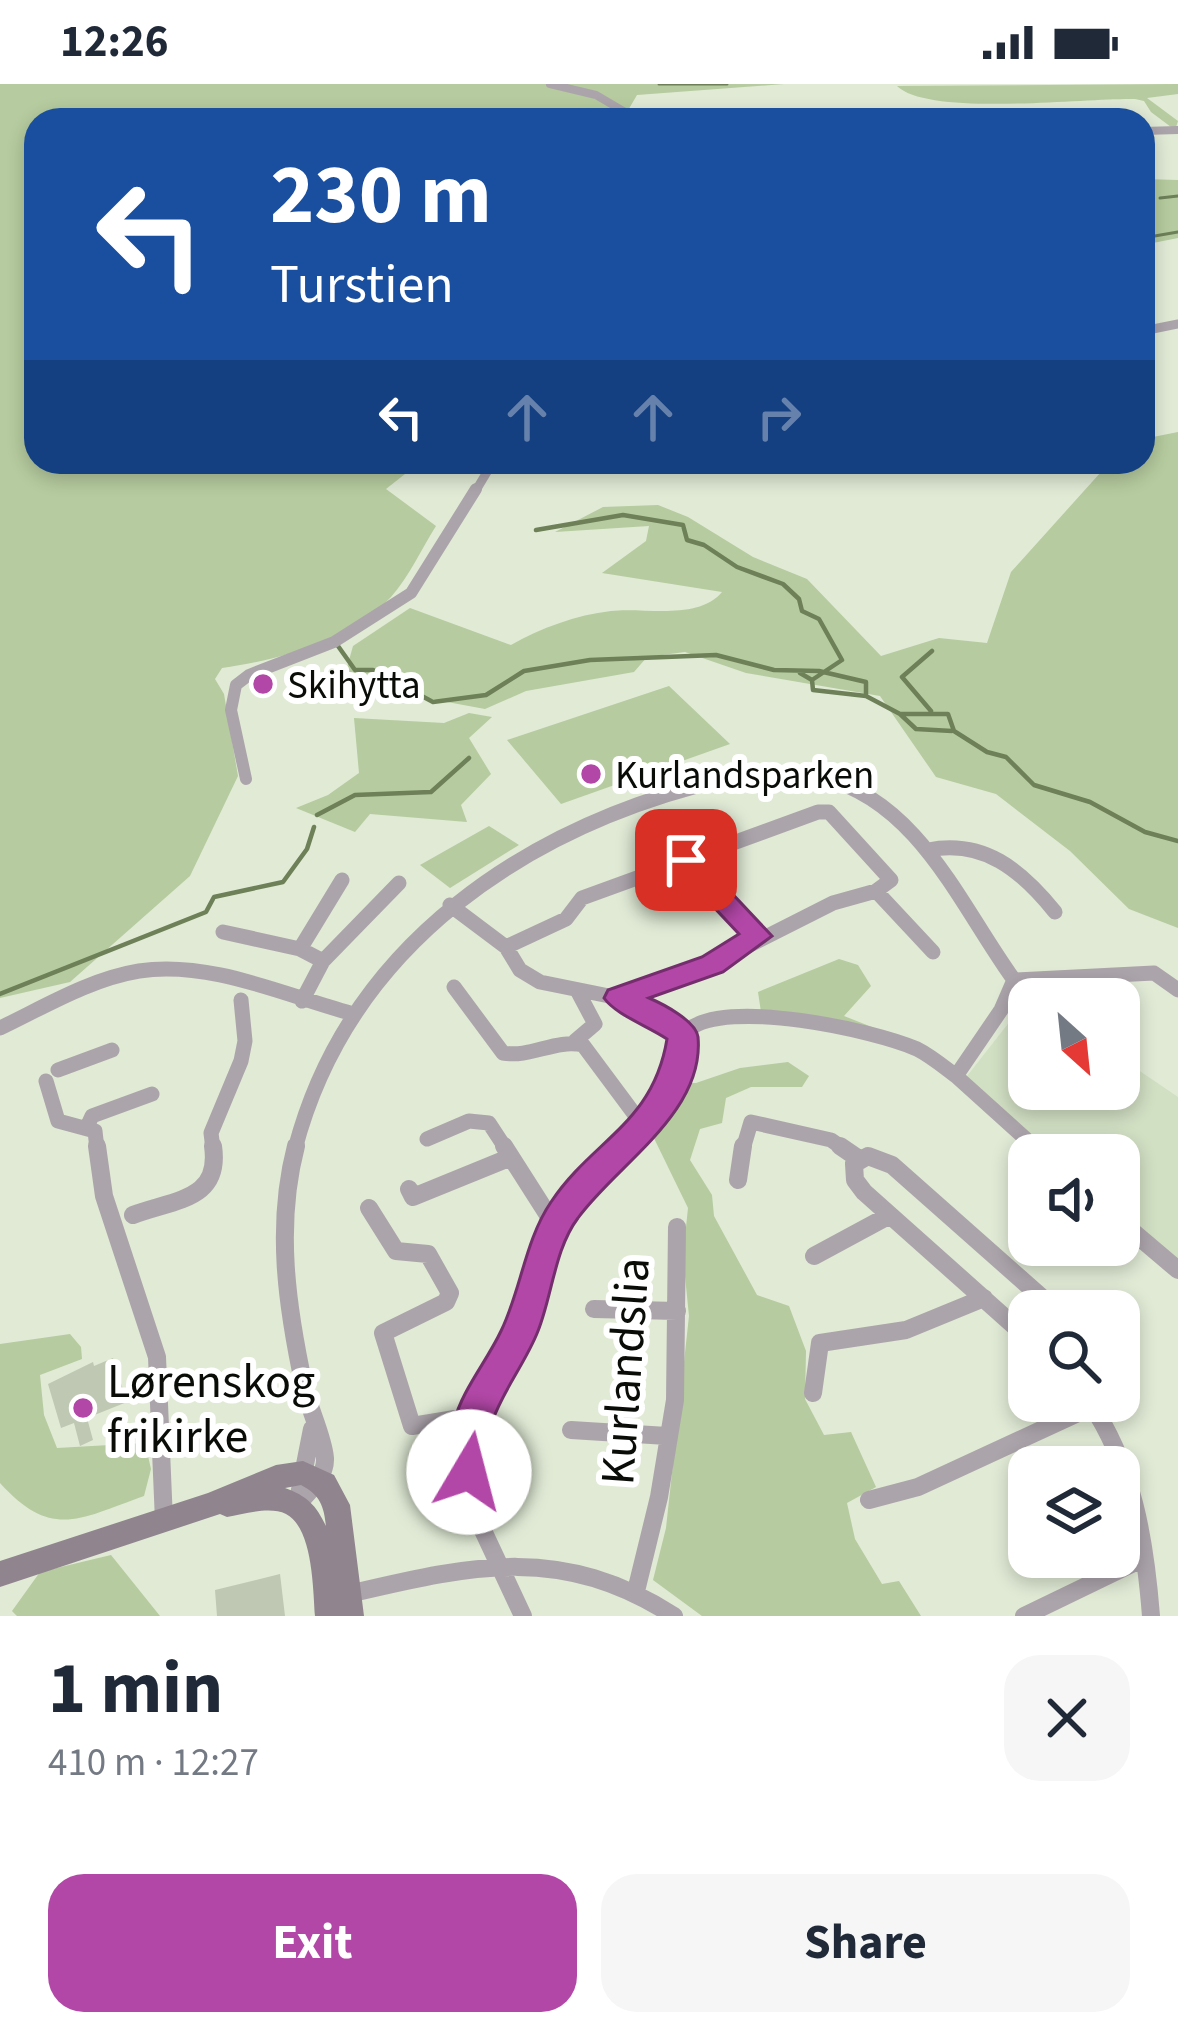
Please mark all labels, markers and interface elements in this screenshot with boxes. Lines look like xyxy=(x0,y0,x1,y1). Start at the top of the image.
text: 12:26 xyxy=(60,10,169,74)
text: 230 m xyxy=(270,136,492,256)
icon: left xyxy=(72,156,228,312)
text: Turstien xyxy=(270,247,454,324)
icon: left xyxy=(368,384,434,450)
icon: ahead xyxy=(494,384,560,450)
icon: ahead xyxy=(620,384,686,450)
icon: right xyxy=(746,384,812,450)
place label: Skihytta xyxy=(287,658,421,714)
marker: Skihytta xyxy=(250,671,276,697)
place label: Kurlandsparken xyxy=(615,748,874,804)
marker: Kurlandsparken xyxy=(578,761,604,787)
pin xyxy=(635,809,737,911)
icon: arrive xyxy=(653,827,719,893)
north arrow xyxy=(1008,978,1140,1110)
map controls xyxy=(1008,978,1140,1578)
button: sound xyxy=(1008,1134,1140,1266)
street label: Kurlandslia xyxy=(584,1255,668,1487)
button: search xyxy=(1008,1290,1140,1422)
place label: Lørenskog frikirke xyxy=(107,1348,315,1471)
marker: Lørenskog frikirke xyxy=(70,1395,96,1421)
position arrow xyxy=(406,1409,532,1535)
button: layers xyxy=(1008,1446,1140,1578)
text: 1 min xyxy=(48,1638,223,1741)
button: close xyxy=(1004,1655,1130,1781)
text: 410 m · 12:27 xyxy=(48,1735,259,1791)
button: Exit xyxy=(48,1874,577,2012)
button: Share xyxy=(601,1874,1130,2012)

